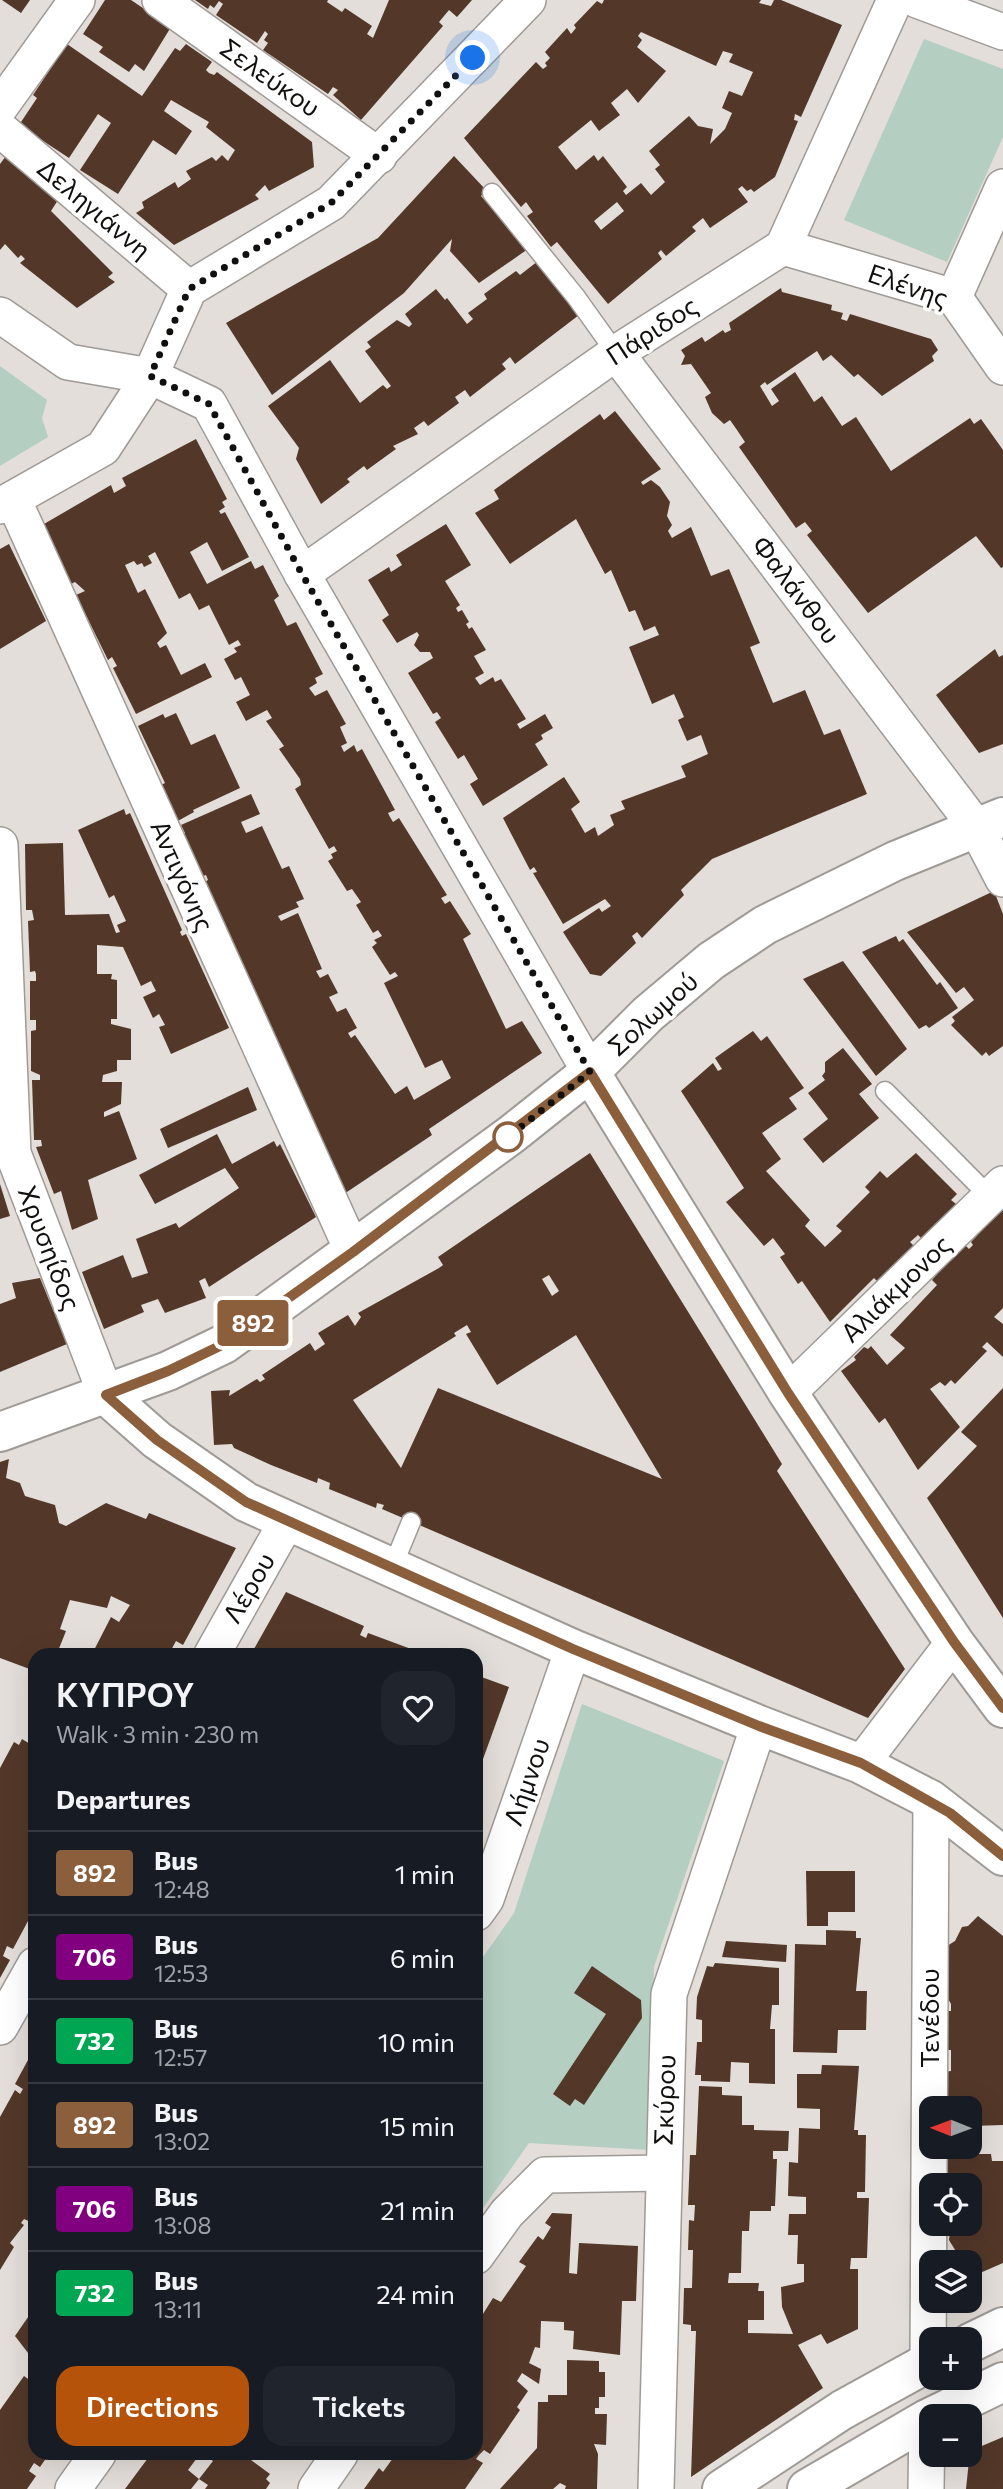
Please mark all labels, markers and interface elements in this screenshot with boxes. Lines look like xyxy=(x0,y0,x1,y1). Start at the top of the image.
street label: Σελεύκου xyxy=(215,31,327,122)
your location xyxy=(455,40,490,75)
street label: Δεληγιάννη xyxy=(32,152,158,264)
street label: Ελένης xyxy=(864,256,953,313)
street label: Πάριδος xyxy=(600,289,703,371)
street label: Φαλάνθου xyxy=(747,529,848,649)
street label: Αντιγόνης xyxy=(145,815,222,936)
street label: Σολωμού xyxy=(601,965,703,1061)
unlabelled marker xyxy=(493,1122,523,1152)
street label: Χρυσηίδος xyxy=(13,1181,88,1314)
street label: Αλιάκμονος xyxy=(834,1228,956,1348)
line badge: 892 xyxy=(213,1300,293,1346)
text: 892 xyxy=(231,1308,275,1337)
street label: Λέρου xyxy=(215,1546,280,1628)
button: heart xyxy=(381,1671,455,1745)
text: ΚΥΠΡΟΥ xyxy=(56,1673,194,1714)
text: Walk · 3 min · 230 m xyxy=(56,1720,259,1748)
street label: Λήμνου xyxy=(496,1734,555,1829)
text: Departures xyxy=(56,1783,191,1814)
text: Bus xyxy=(154,1844,198,1875)
text: 892 xyxy=(73,1858,116,1887)
text: 1 min xyxy=(395,1858,455,1889)
text: 12:48 xyxy=(154,1875,210,1903)
text: Bus xyxy=(154,1928,198,1959)
text: 706 xyxy=(73,1942,116,1971)
text: 6 min xyxy=(390,1942,455,1973)
text: 12:53 xyxy=(154,1959,208,1987)
street label: Τενέδου xyxy=(913,1968,944,2068)
text: Bus xyxy=(154,2012,198,2043)
text: 732 xyxy=(74,2026,115,2055)
text: 10 min xyxy=(378,2026,455,2057)
text: 12:57 xyxy=(154,2043,207,2071)
street label: Σκύρου xyxy=(646,2054,681,2146)
text: Bus xyxy=(154,2096,198,2127)
north arrow xyxy=(919,2096,982,2160)
map controls xyxy=(919,2096,982,2467)
text: 892 xyxy=(73,2110,116,2139)
text: 15 min xyxy=(380,2110,455,2141)
text: 13:02 xyxy=(154,2127,210,2155)
button: locate xyxy=(919,2173,982,2236)
text: Bus xyxy=(154,2180,198,2211)
text: 706 xyxy=(73,2194,116,2223)
text: 21 min xyxy=(380,2194,455,2225)
text: 13:08 xyxy=(154,2211,211,2239)
button: layers xyxy=(919,2250,982,2313)
text: Bus xyxy=(154,2264,198,2295)
text: 732 xyxy=(74,2278,115,2307)
text: 24 min xyxy=(376,2278,455,2309)
text: 13:11 xyxy=(154,2295,202,2323)
button: + xyxy=(919,2327,982,2390)
button: Directions xyxy=(56,2366,249,2446)
button: Tickets xyxy=(263,2366,455,2446)
button: − xyxy=(919,2404,982,2467)

